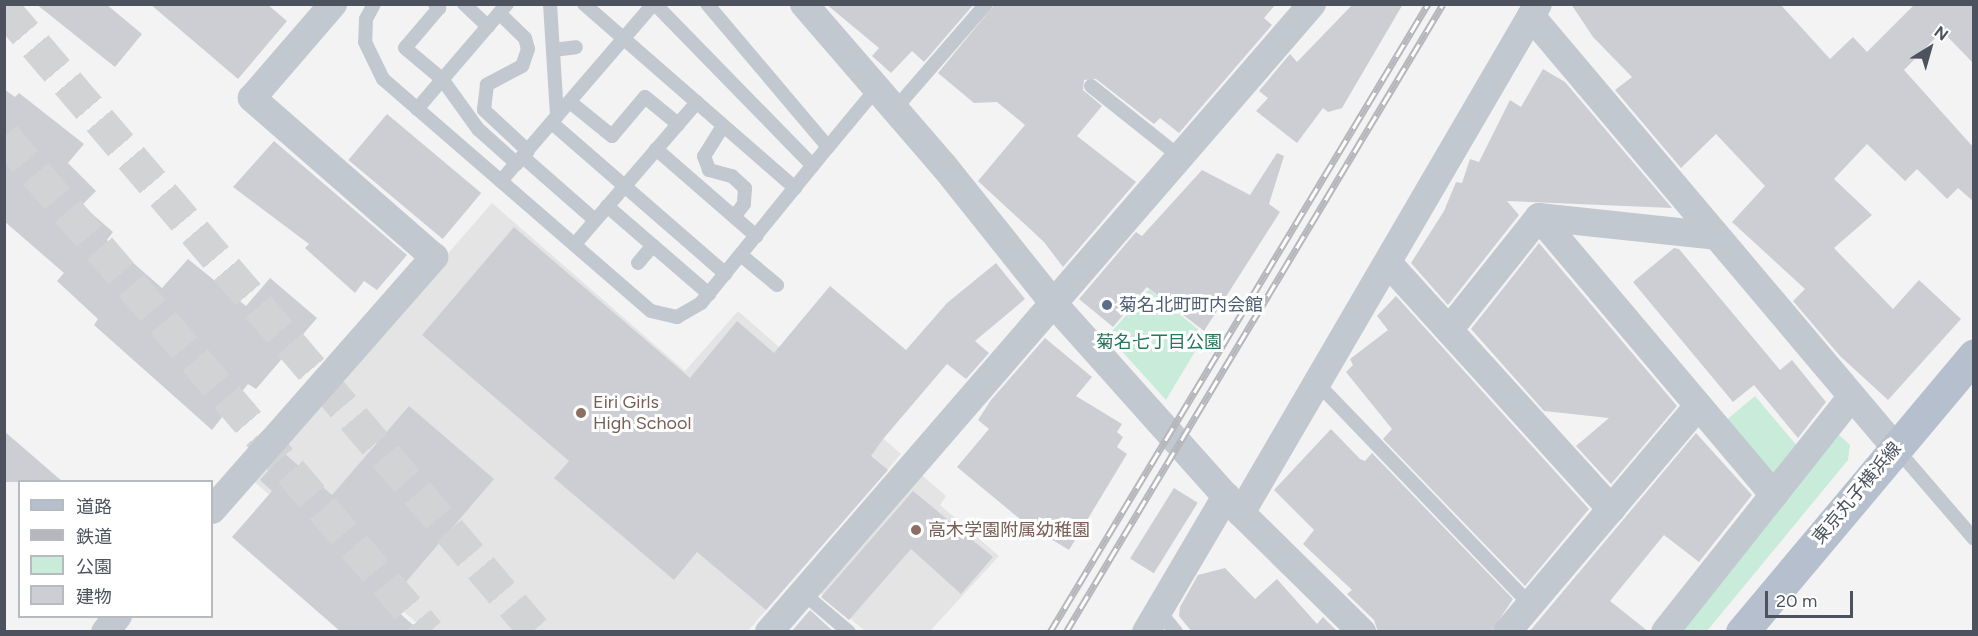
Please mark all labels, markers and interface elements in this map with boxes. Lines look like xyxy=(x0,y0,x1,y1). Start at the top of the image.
north arrow xyxy=(1900,18,1960,78)
text: N xyxy=(1930,22,1952,45)
place label: 菊名北町町内会館 xyxy=(1119,294,1263,316)
marker: 菊名北町町内会館 xyxy=(1100,298,1114,312)
park label: 菊名七丁目公園 xyxy=(1096,331,1222,353)
place label: Eiri Girls High School xyxy=(593,392,691,434)
marker: Eiri Girls High School xyxy=(574,406,588,420)
street label: 東京丸子横浜線 xyxy=(1808,438,1906,548)
legend xyxy=(18,480,213,618)
text: 道路 xyxy=(76,496,112,518)
place label: 高木学園附属幼稚園 xyxy=(928,519,1090,541)
marker: 高木学園附属幼稚園 xyxy=(909,523,923,537)
text: 鉄道 xyxy=(76,526,112,548)
text: 公園 xyxy=(76,556,112,578)
scale bar xyxy=(1768,579,1856,617)
text: 建物 xyxy=(76,586,112,608)
text: 20 m xyxy=(1776,590,1817,612)

